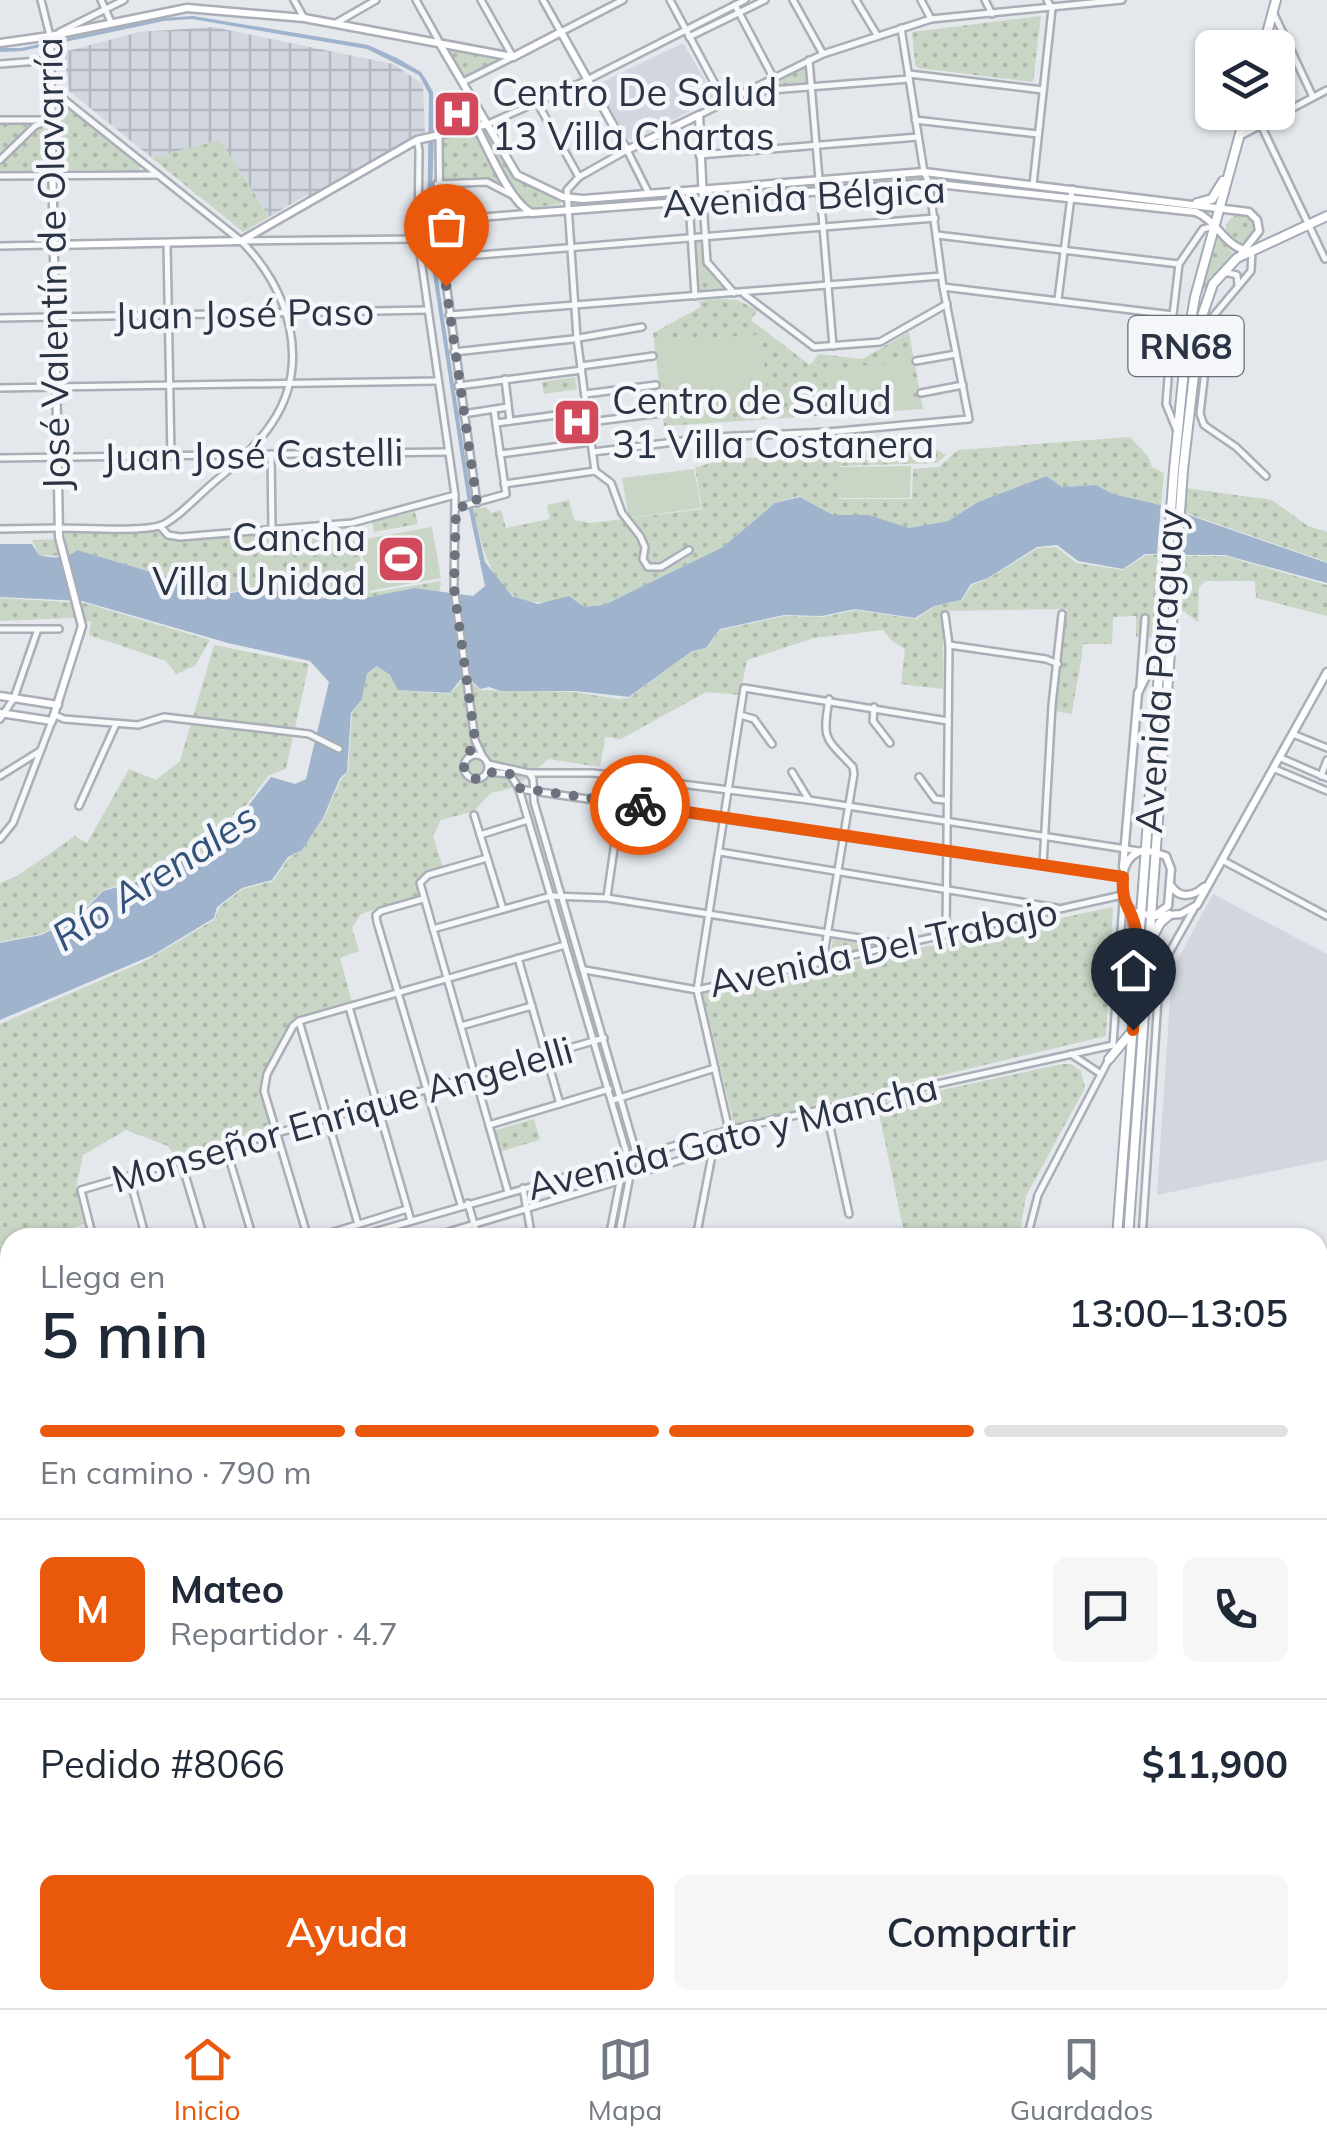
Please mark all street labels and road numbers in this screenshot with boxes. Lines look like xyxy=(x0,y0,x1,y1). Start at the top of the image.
street label: José Valentín de Olavarría xyxy=(24,37,80,491)
street label: Avenida Bélgica xyxy=(661,165,947,227)
street label: Juan José Paso xyxy=(113,287,375,339)
road number: RN68 xyxy=(1128,316,1244,376)
street label: Juan José Castelli xyxy=(102,427,404,481)
street label: Avenida Paraguay xyxy=(1124,507,1194,835)
street label: Avenida Del Trabajo xyxy=(704,887,1062,1007)
street label: Monseñor Enrique Angelelli xyxy=(106,1025,578,1203)
street label: Avenida Gato y Mancha xyxy=(522,1062,942,1210)

